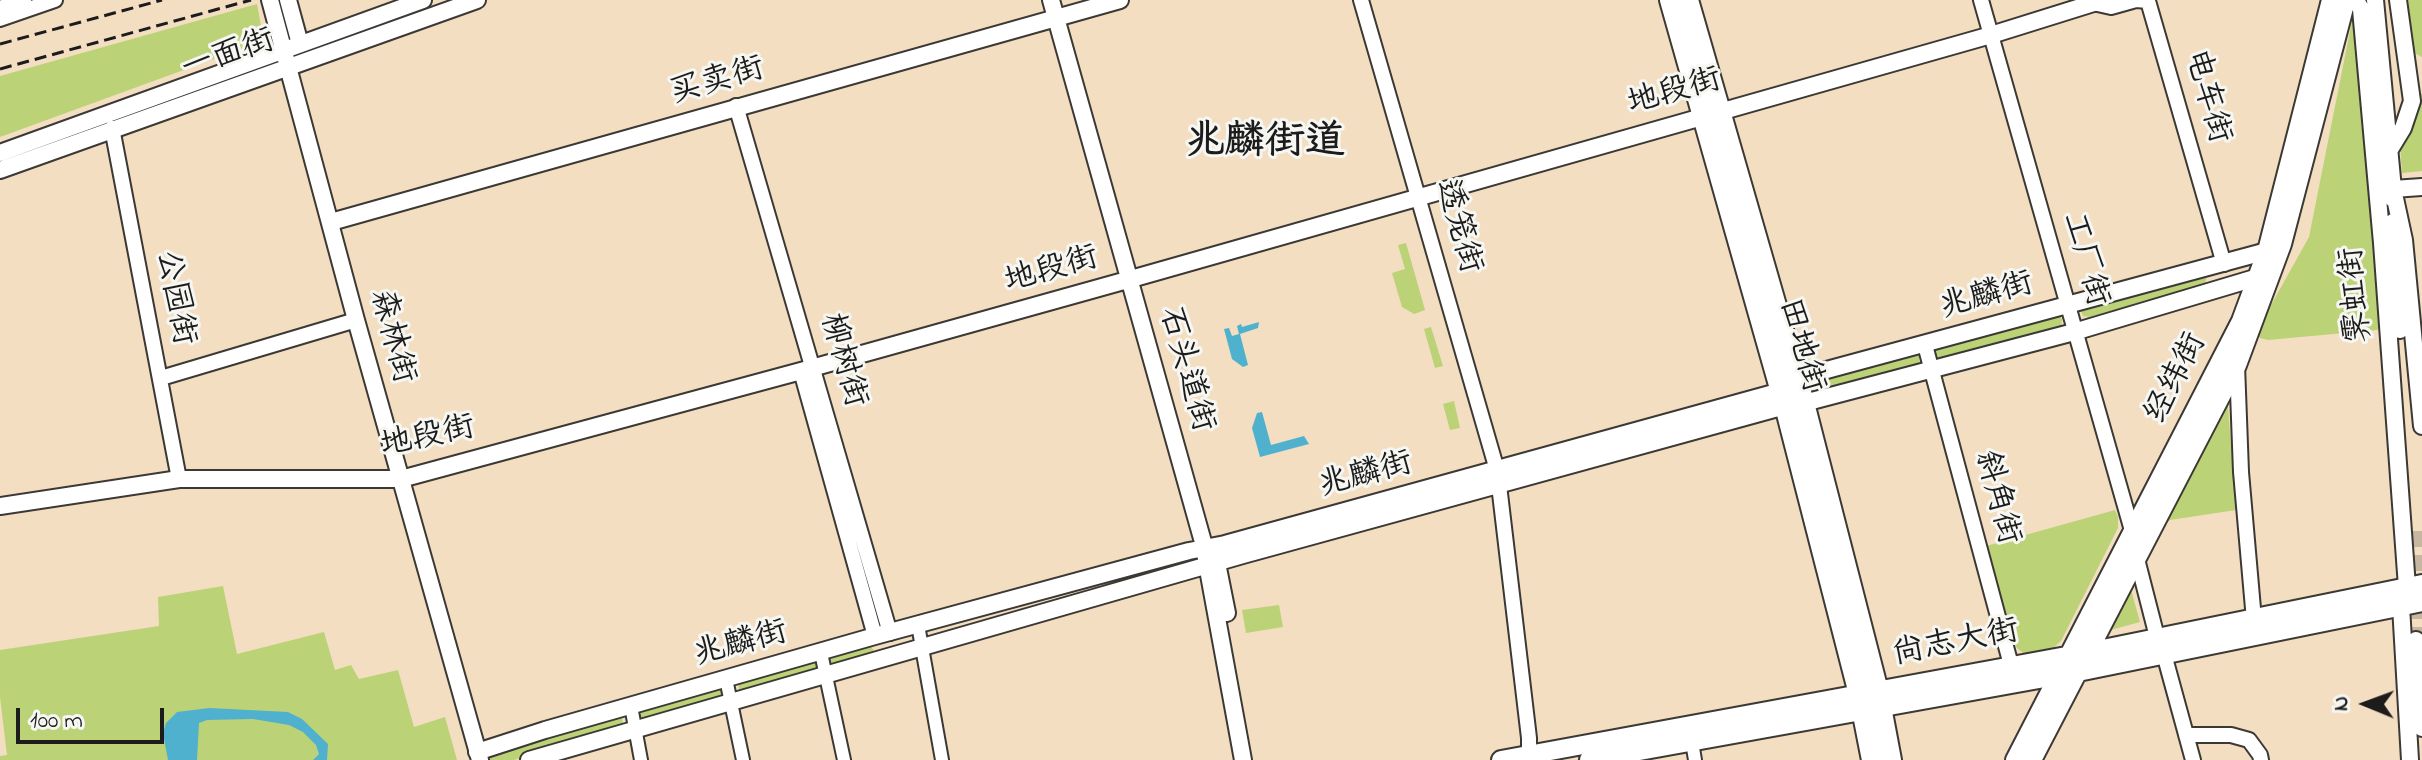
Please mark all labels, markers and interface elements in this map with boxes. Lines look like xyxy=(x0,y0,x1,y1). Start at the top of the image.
street label: 一面街 xyxy=(177,23,281,91)
street label: 电车街 xyxy=(2173,46,2237,148)
street label: 买卖街 xyxy=(667,51,769,115)
street label: 地段街 xyxy=(1624,62,1726,126)
district label: 兆麟街道 xyxy=(1185,121,1345,169)
street label: 透笼街 xyxy=(1424,176,1488,278)
street label: 工厂街 xyxy=(2051,209,2115,311)
street label: 地段街 xyxy=(1001,240,1103,304)
street label: 霁虹街 xyxy=(2335,246,2381,344)
street label: 公园街 xyxy=(145,247,201,349)
street label: 兆麟街 xyxy=(1936,266,2038,330)
street label: 森林街 xyxy=(359,286,421,388)
street label: 田地街 xyxy=(1767,295,1831,397)
street label: 石头道街 xyxy=(1148,303,1220,437)
street label: 柳树街 xyxy=(809,310,873,412)
street label: 经纬街 xyxy=(2139,328,2217,430)
street label: 地段街 xyxy=(377,410,479,468)
street label: 兆麟街 xyxy=(1315,446,1417,508)
street label: 斜角街 xyxy=(1964,447,2026,549)
street label: 尚志大街 xyxy=(1890,614,2022,676)
street label: 兆麟街 xyxy=(690,615,792,677)
north arrow xyxy=(2326,664,2406,744)
scale bar xyxy=(20,692,168,742)
text: N xyxy=(2326,696,2358,711)
text: 100 m xyxy=(30,704,83,739)

